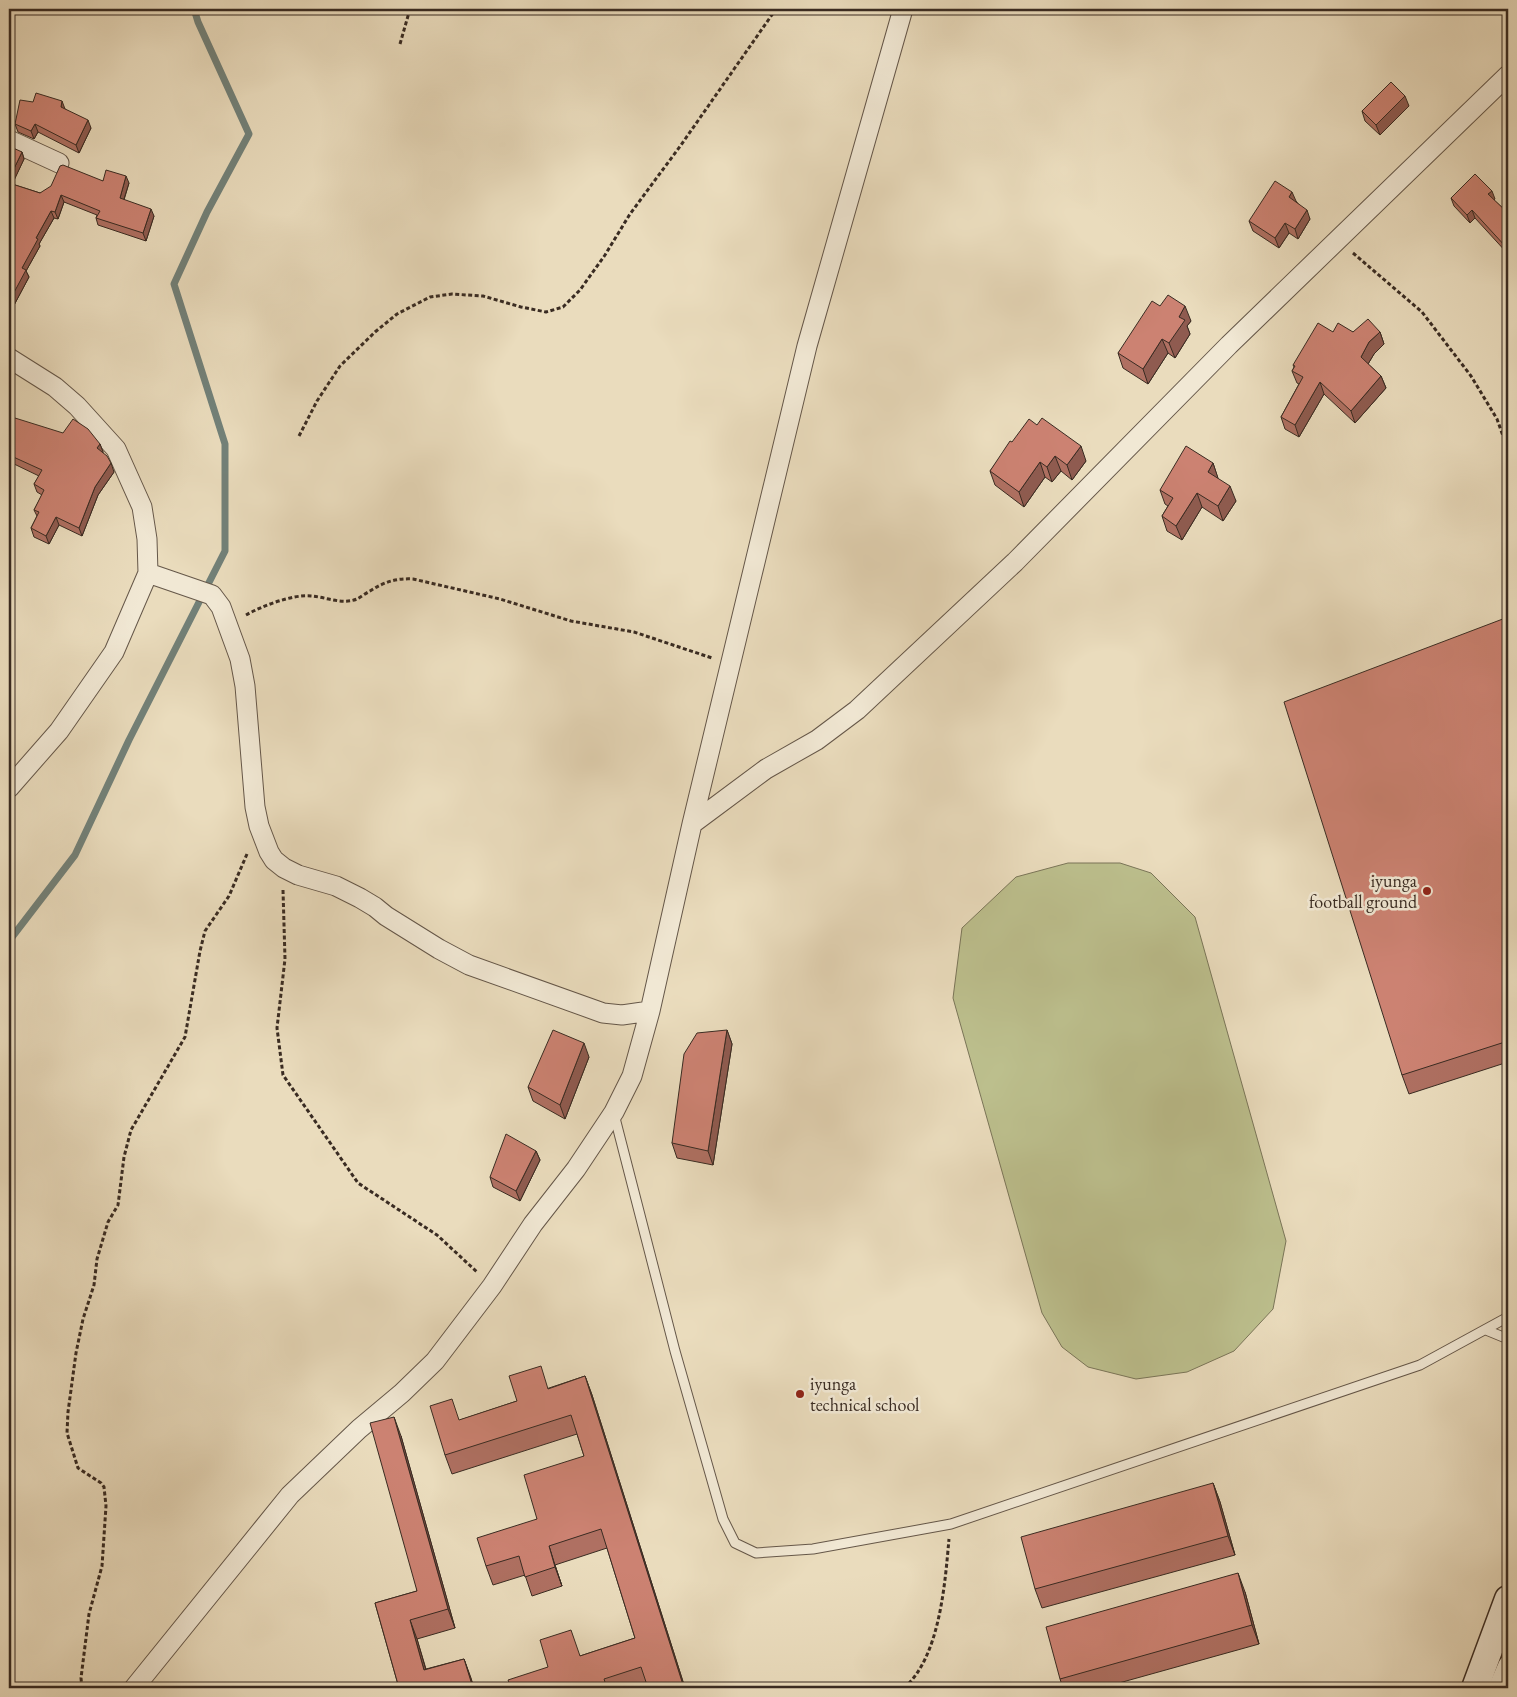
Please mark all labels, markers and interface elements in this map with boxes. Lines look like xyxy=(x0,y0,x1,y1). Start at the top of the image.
place label: iyunga football ground xyxy=(1309,869,1418,913)
marker: iyunga football ground xyxy=(1421,885,1433,897)
place label: iyunga technical school xyxy=(810,1372,919,1416)
marker: iyunga technical school xyxy=(794,1388,806,1400)

